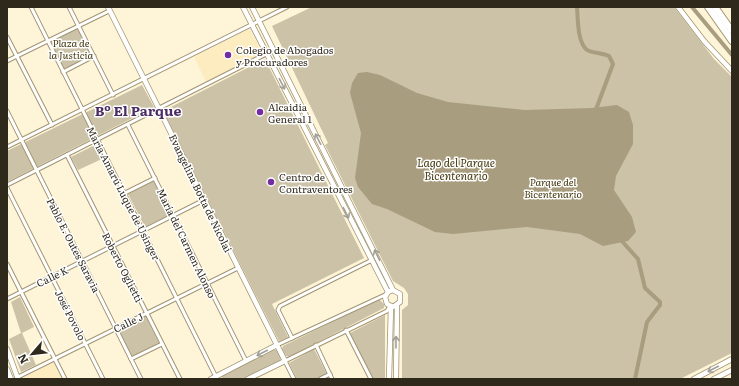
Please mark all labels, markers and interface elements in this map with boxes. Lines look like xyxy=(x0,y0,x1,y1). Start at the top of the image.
park label: Plaza de la Justicia xyxy=(49,35,94,62)
place label: Colegio de Abogados y Procuradores xyxy=(236,42,334,69)
marker: Colegio de Abogados y Procuradores xyxy=(223,50,233,60)
one-way arrow xyxy=(278,78,286,90)
place label: Alcaidía General 1 xyxy=(268,99,312,126)
district label: Bº El Parque xyxy=(95,100,181,120)
marker: Alcaidía General 1 xyxy=(255,107,265,117)
street label: María Amarú Luque de Usinger xyxy=(84,124,164,263)
street label: Evangelina Botta de Nicolai xyxy=(166,131,237,255)
one-way arrow xyxy=(314,133,322,145)
water label: Lago del Parque Bicentenario xyxy=(417,154,495,183)
place label: Centro de Contraventores xyxy=(279,169,353,196)
park label: Parque del Bicentenario xyxy=(524,174,582,201)
marker: Centro de Contraventores xyxy=(266,177,276,187)
street label: María del Carmen Alonso xyxy=(154,186,220,301)
street label: Pablo E. Outes Saravia xyxy=(44,195,105,296)
one-way arrow xyxy=(343,207,350,219)
street label: Roberto Oglietti xyxy=(99,230,147,305)
one-way arrow xyxy=(373,249,380,261)
street label: Calle K xyxy=(34,262,71,290)
street label: José Povolo xyxy=(52,287,90,343)
street label: Calle J xyxy=(110,308,146,336)
north arrow xyxy=(12,334,52,374)
one-way arrow xyxy=(392,336,400,349)
one-way arrow xyxy=(256,350,268,358)
text: N xyxy=(13,351,32,367)
one-way arrow xyxy=(707,366,719,373)

